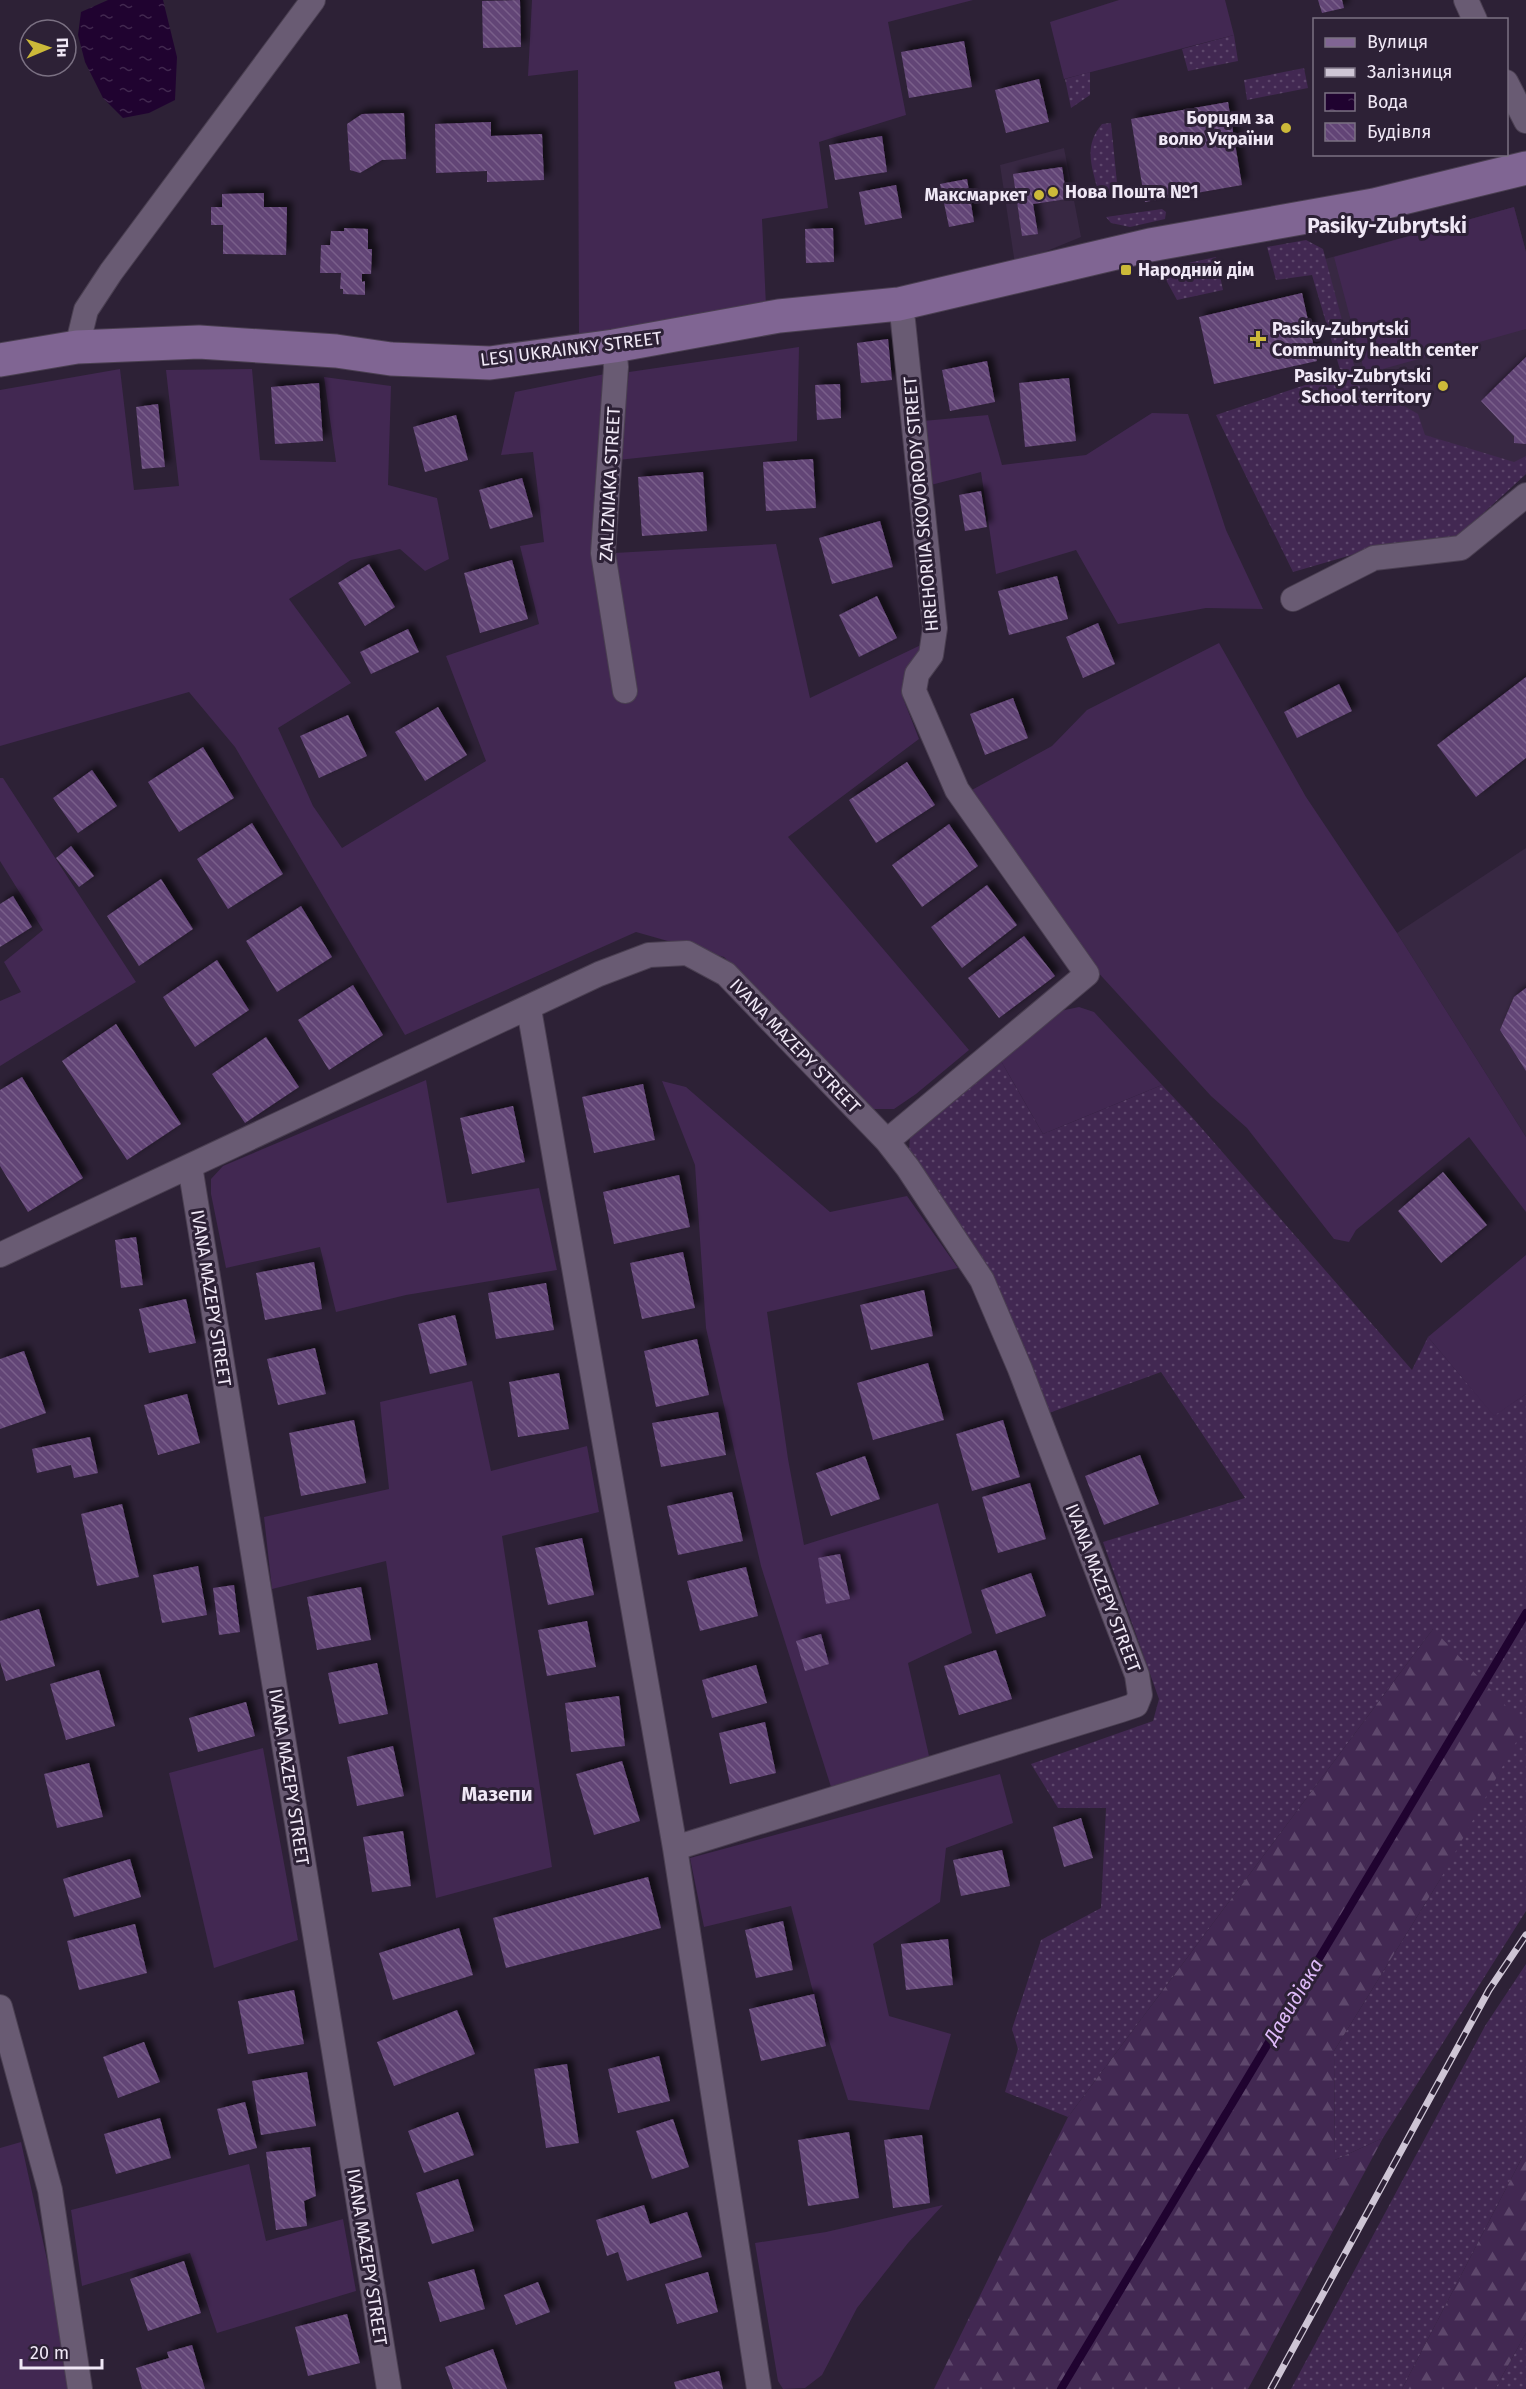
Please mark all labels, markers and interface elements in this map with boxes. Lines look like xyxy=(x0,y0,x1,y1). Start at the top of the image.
north arrow xyxy=(18,18,78,78)
legend xyxy=(1313,18,1508,156)
text: Вулиця xyxy=(1367,31,1428,53)
text: Пн xyxy=(53,37,72,58)
text: Залізниця xyxy=(1367,61,1453,83)
text: Вода xyxy=(1367,91,1408,113)
place label: Борцям за волю України xyxy=(1158,107,1274,150)
marker: Борцям за волю України xyxy=(1279,121,1293,135)
text: Будівля xyxy=(1367,121,1431,143)
place label: Нова Пошта №1 xyxy=(1065,181,1199,203)
place label: Максмаркет xyxy=(924,184,1027,206)
marker: Нова Пошта №1 xyxy=(1046,185,1060,199)
marker: Максмаркет xyxy=(1032,188,1046,202)
district label: Pasiky-Zubrytski xyxy=(1307,213,1467,239)
place label: Народний дім xyxy=(1138,259,1254,281)
marker: Народний дім xyxy=(1119,263,1133,277)
place label: Pasiky-Zubrytski Community health center xyxy=(1272,318,1479,361)
street label: LESI UKRAINKY STREET xyxy=(479,327,664,371)
marker: Pasiky-Zubrytski Community health center xyxy=(1249,330,1267,348)
place label: Pasiky-Zubrytski School territory xyxy=(1294,365,1432,408)
street label: HREHORIIA SKOVORODY STREET xyxy=(899,375,943,632)
marker: Pasiky-Zubrytski School territory xyxy=(1436,379,1450,393)
street label: ZALIZNIAKA STREET xyxy=(595,405,625,562)
street label: IVANA MAZEPY STREET xyxy=(725,974,865,1118)
street label: IVANA MAZEPY STREET xyxy=(186,1208,236,1389)
street label: IVANA MAZEPY STREET xyxy=(1061,1501,1146,1676)
street label: IVANA MAZEPY STREET xyxy=(264,1687,314,1868)
district label: Мазепи xyxy=(462,1782,533,1806)
water label: Давидівка xyxy=(1257,1954,1328,2050)
street label: IVANA MAZEPY STREET xyxy=(342,2167,392,2348)
scale bar xyxy=(21,2332,102,2370)
text: 20 m xyxy=(30,2342,69,2364)

